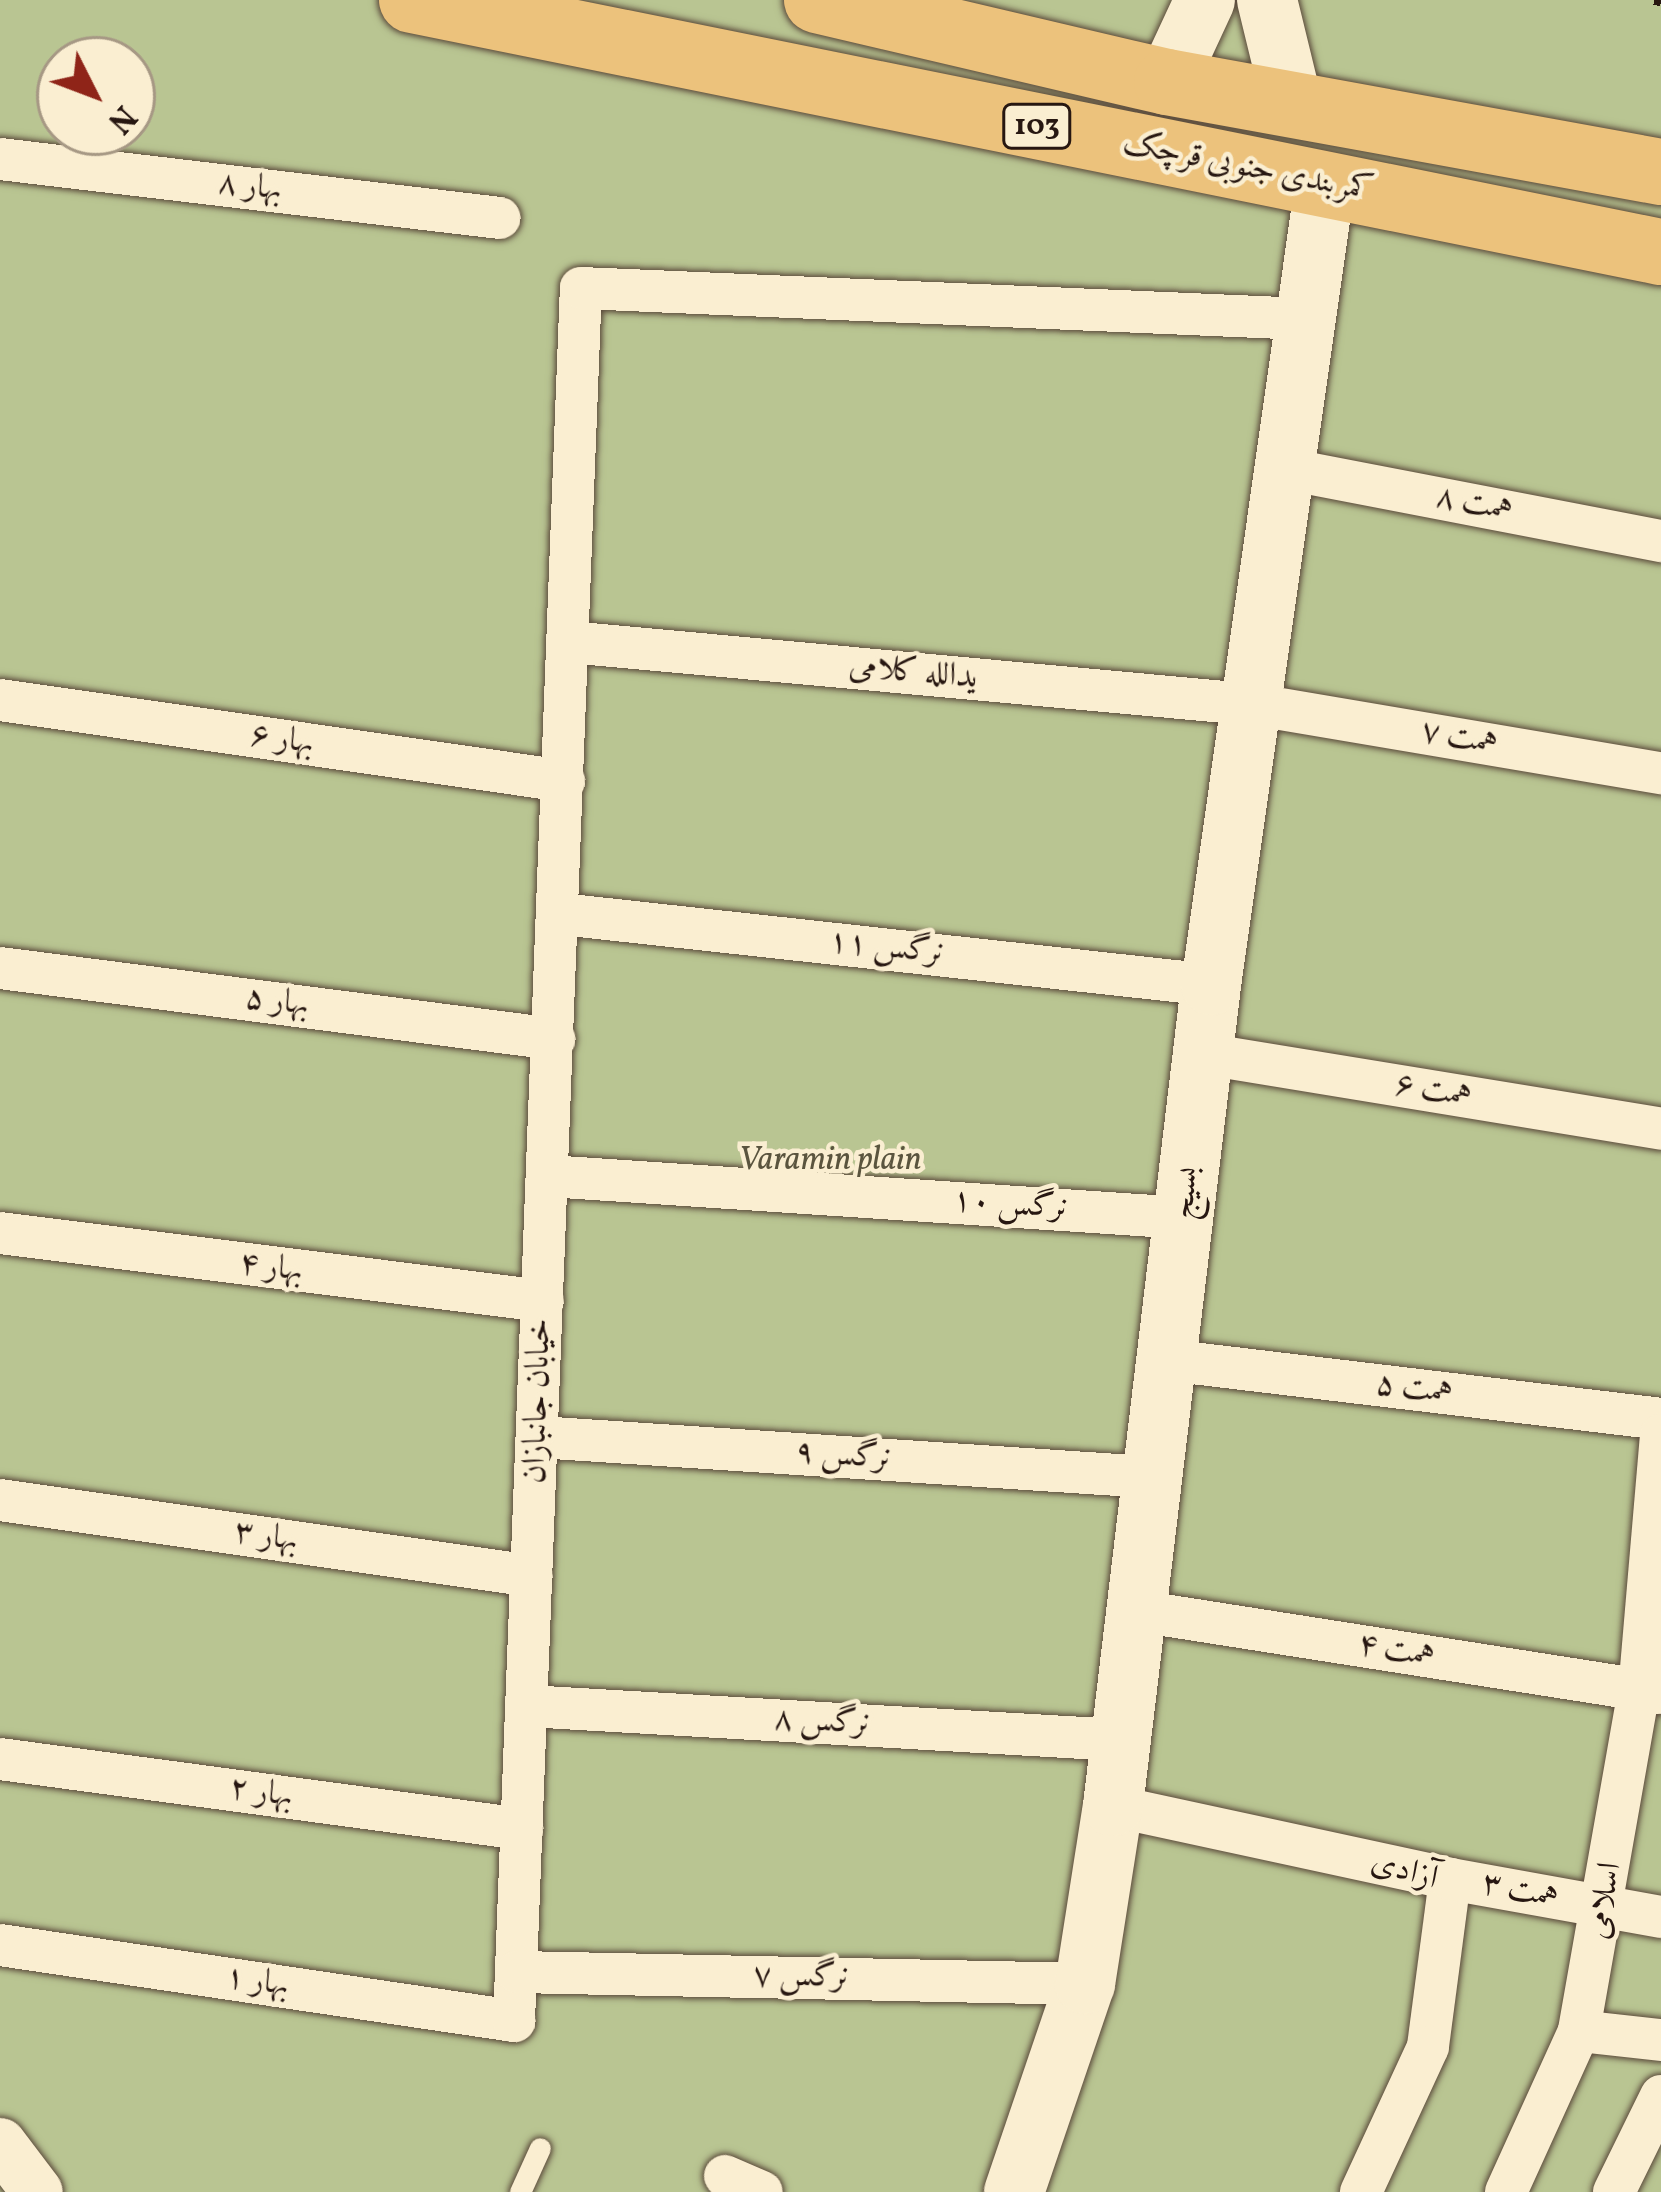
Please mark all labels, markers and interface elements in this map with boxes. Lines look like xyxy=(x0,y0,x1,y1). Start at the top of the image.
north arrow xyxy=(36,36,156,156)
text: N xyxy=(95,94,146,142)
road number: 103 xyxy=(1001,102,1073,150)
street label: کمربندی جنوبی قرچک xyxy=(1119,125,1377,213)
street label: بهار ۸ xyxy=(216,164,284,212)
street label: همت ۸ xyxy=(1432,478,1516,532)
street label: یدالله کلامی xyxy=(847,649,979,699)
street label: همت ۷ xyxy=(1418,713,1500,765)
street label: بهار ۶ xyxy=(247,717,317,765)
street label: نرگس ۱۱ xyxy=(826,923,946,975)
street label: بهار ۵ xyxy=(243,979,311,1027)
street label: همت ۶ xyxy=(1392,1066,1474,1118)
park label: Varamin plain xyxy=(738,1142,922,1182)
street label: بسیج xyxy=(1164,1164,1210,1222)
street label: نرگس ۱۰ xyxy=(951,1182,1069,1230)
street label: بهار ۴ xyxy=(237,1245,305,1293)
street label: خیابان جانبازان xyxy=(516,1318,562,1484)
street label: همت ۵ xyxy=(1373,1366,1455,1414)
street label: نرگس ۹ xyxy=(794,1434,892,1480)
street label: بهار ۳ xyxy=(231,1514,301,1562)
street label: همت ۴ xyxy=(1355,1626,1437,1678)
street label: نرگس ۸ xyxy=(773,1701,871,1745)
street label: بهار ۲ xyxy=(226,1770,296,1818)
street label: آزادی xyxy=(1366,1844,1442,1900)
street label: اسلامی xyxy=(1580,1860,1632,1942)
street label: همت ۳ xyxy=(1478,1865,1562,1919)
street label: نرگس ۷ xyxy=(752,1957,850,1999)
street label: بهار ۱ xyxy=(222,1959,292,2007)

